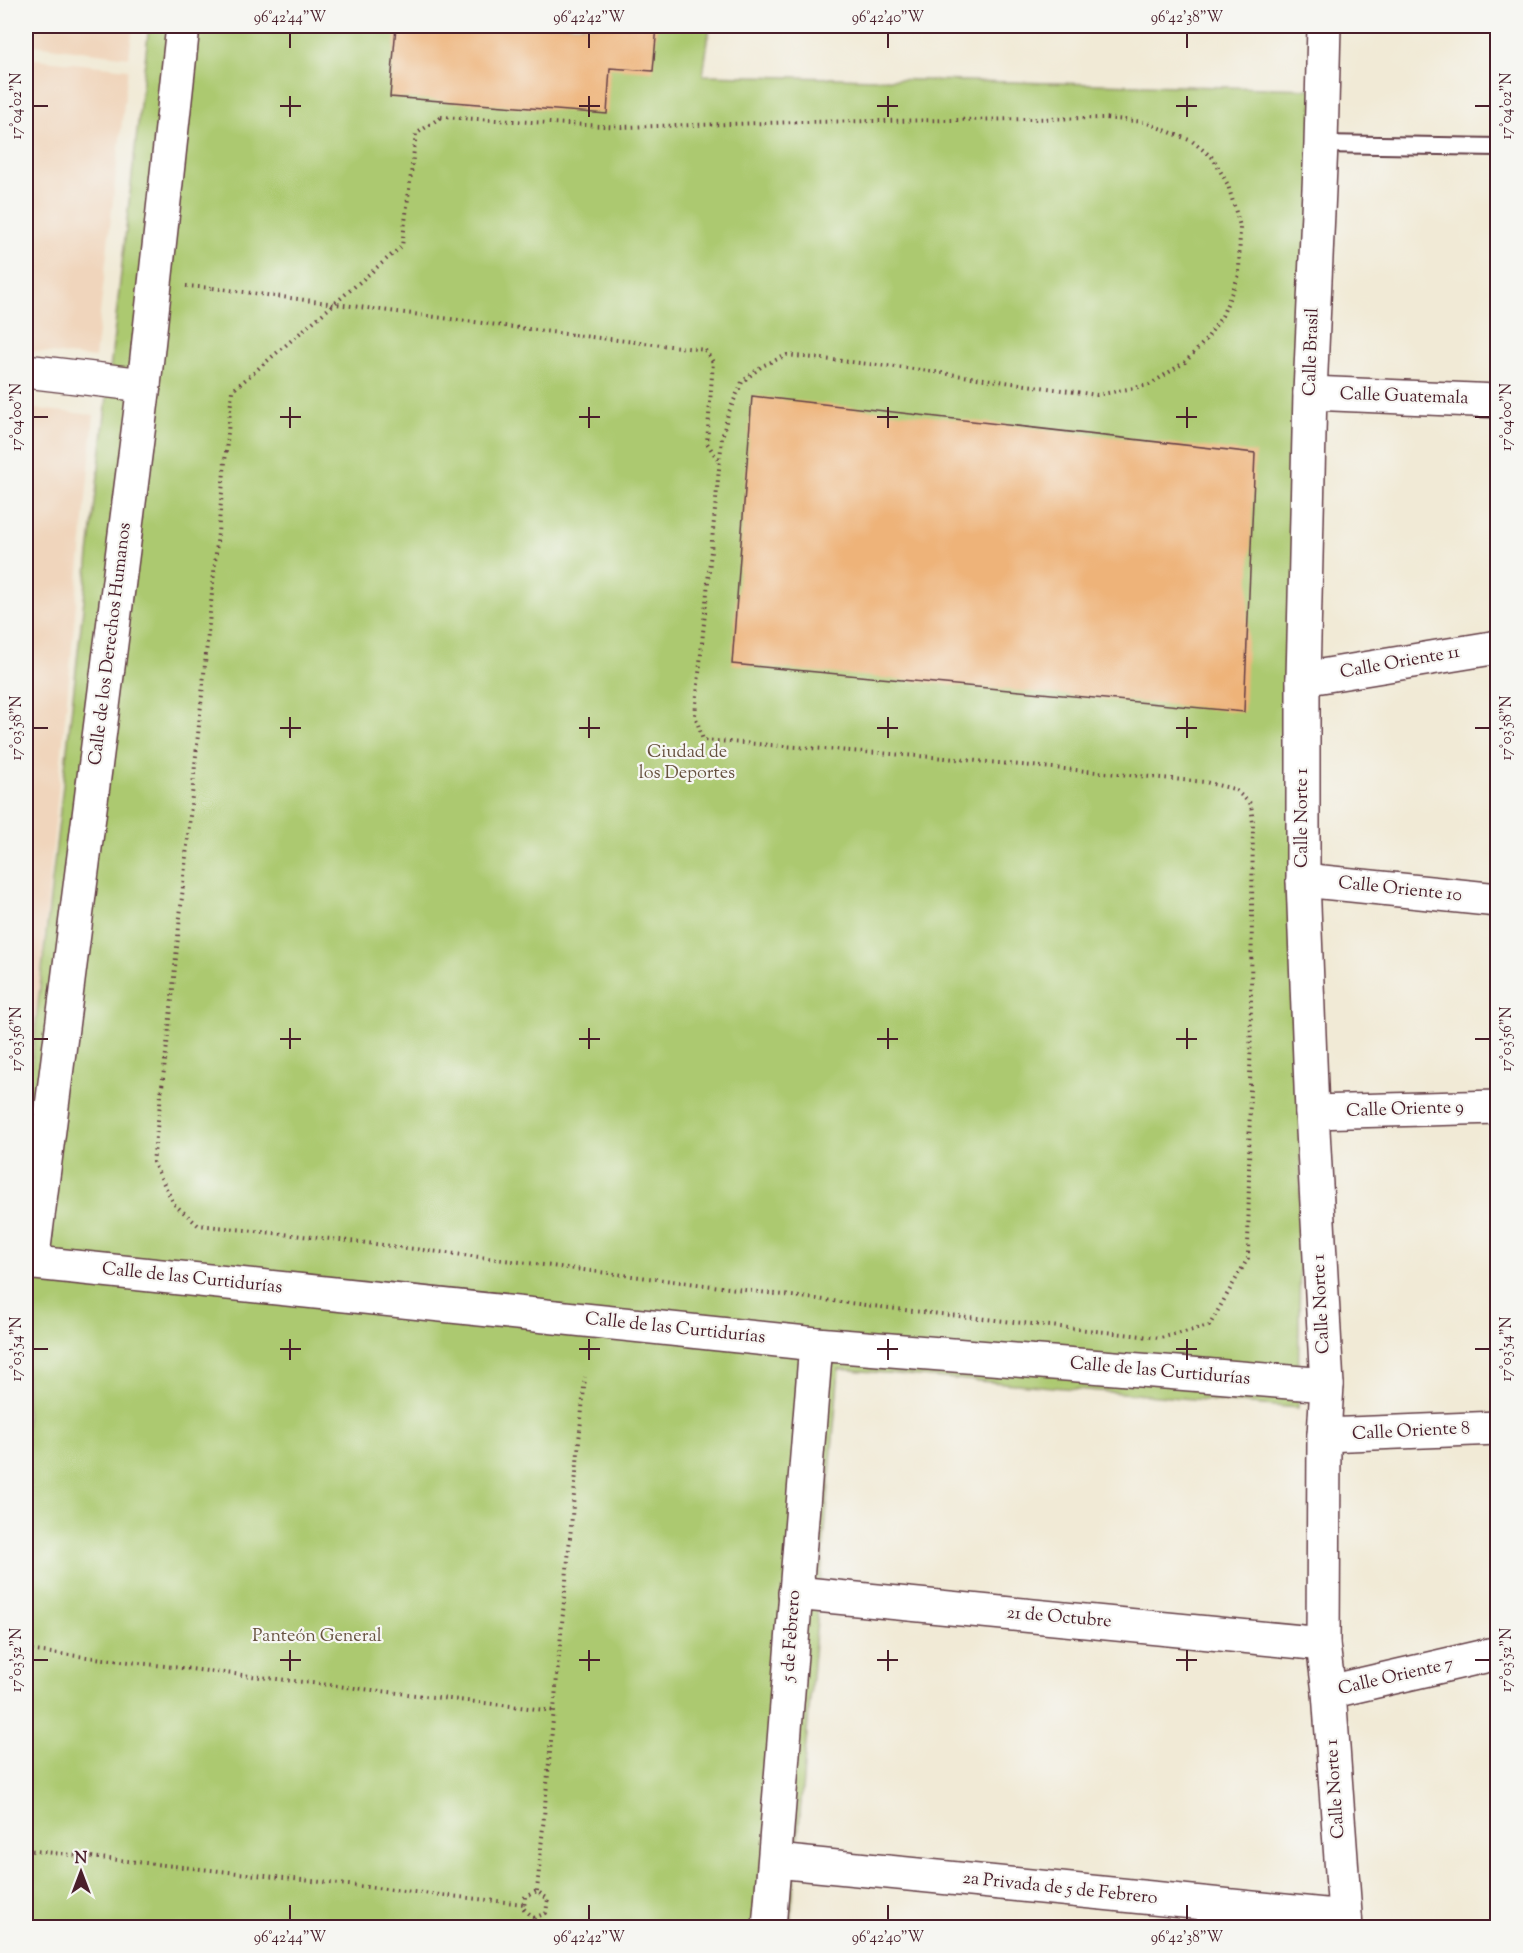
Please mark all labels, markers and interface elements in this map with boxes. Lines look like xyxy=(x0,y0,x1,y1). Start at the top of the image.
text: 96°42'44"W xyxy=(254,8,327,29)
text: 96°42'42"W xyxy=(553,8,625,29)
text: 96°42'40"W xyxy=(852,8,925,29)
text: 96°42'38"W xyxy=(1151,8,1224,29)
text: 17°04'02"N xyxy=(7,73,28,139)
text: 17°04'02"N xyxy=(1497,73,1518,139)
street label: Calle Brasil xyxy=(1297,307,1327,397)
street label: Calle Guatemala xyxy=(1339,382,1469,412)
text: 17°04'00"N xyxy=(7,383,28,451)
text: 17°04'00"N xyxy=(1497,383,1518,451)
street label: Calle de los Derechos Humanos xyxy=(83,521,139,767)
street label: Calle Oriente 11 xyxy=(1338,640,1462,686)
text: 17°03'58"N xyxy=(7,695,28,761)
text: 17°03'58"N xyxy=(1497,695,1518,761)
park label: Ciudad de los Deportes xyxy=(639,740,735,787)
street label: Calle Norte 1 xyxy=(1290,768,1316,868)
street label: Calle Oriente 10 xyxy=(1337,871,1463,909)
text: 17°03'56"N xyxy=(7,1006,28,1072)
text: 17°03'56"N xyxy=(1497,1006,1518,1072)
street label: Calle Oriente 9 xyxy=(1346,1095,1465,1125)
street label: Calle Norte 1 xyxy=(1306,1253,1338,1355)
street label: Calle de las Curtidurías xyxy=(101,1257,283,1301)
street label: Calle de las Curtidurías xyxy=(584,1307,766,1351)
text: 17°03'54"N xyxy=(7,1316,28,1382)
text: 17°03'54"N xyxy=(1497,1316,1518,1382)
street label: Calle de las Curtidurías xyxy=(1069,1351,1251,1393)
street label: Calle Oriente 8 xyxy=(1351,1416,1471,1448)
street label: 5 de Febrero xyxy=(776,1589,808,1684)
street label: 21 de Octubre xyxy=(1005,1600,1113,1636)
park label: Panteón General xyxy=(252,1624,382,1650)
text: 17°03'52"N xyxy=(7,1628,28,1692)
text: 17°03'52"N xyxy=(1497,1628,1518,1692)
street label: Calle Oriente 7 xyxy=(1336,1651,1456,1703)
street label: Calle Norte 1 xyxy=(1320,1738,1352,1840)
north arrow xyxy=(51,1842,111,1902)
text: N xyxy=(75,1848,88,1871)
street label: 2a Privada de 5 de Febrero xyxy=(961,1866,1159,1912)
text: 96°42'44"W xyxy=(254,1928,327,1949)
text: 96°42'42"W xyxy=(553,1928,625,1949)
text: 96°42'40"W xyxy=(852,1928,925,1949)
text: 96°42'38"W xyxy=(1151,1928,1224,1949)

